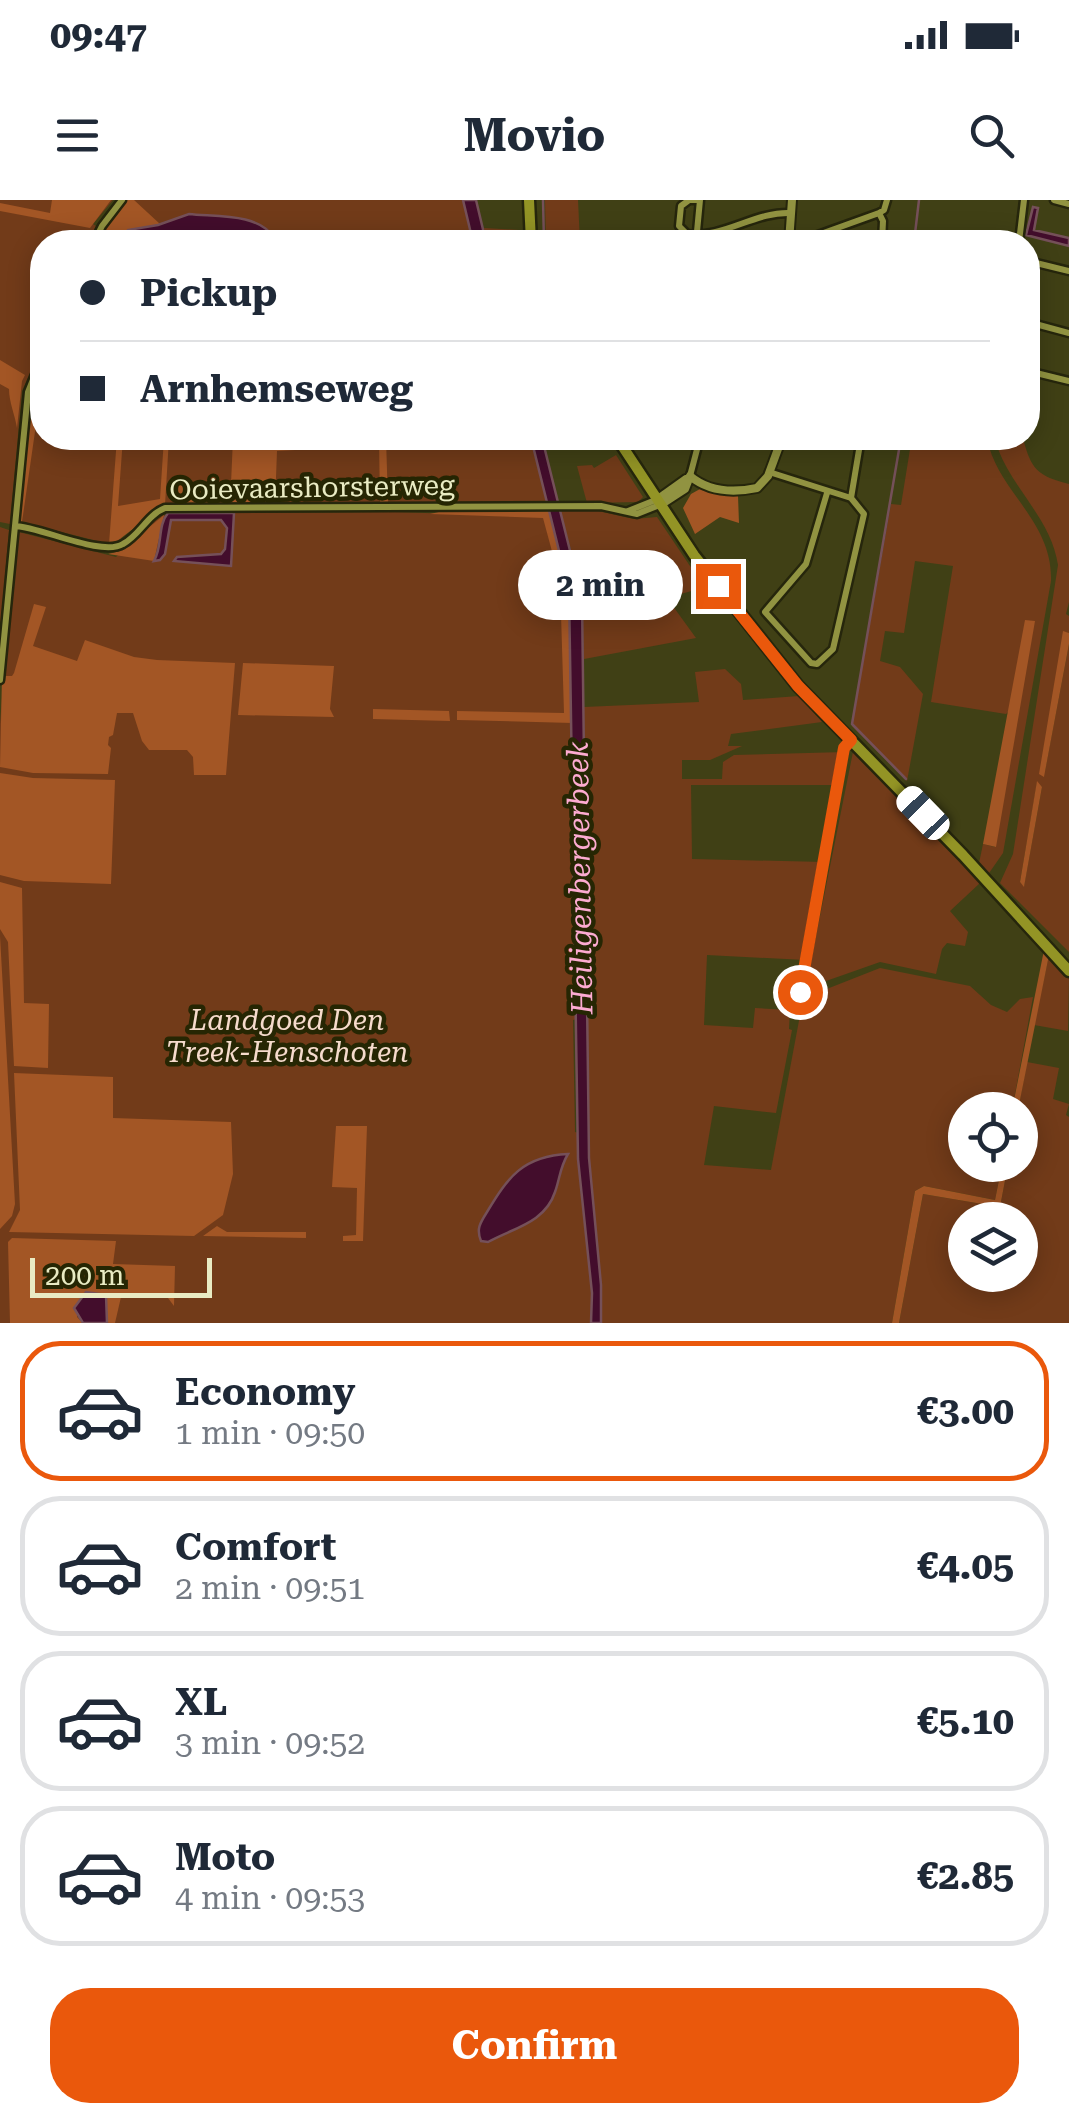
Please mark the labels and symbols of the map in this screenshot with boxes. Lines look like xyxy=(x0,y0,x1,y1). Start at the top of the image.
street label: Ooievaarshorsterweg xyxy=(169,469,455,506)
callout: 2 min xyxy=(518,551,683,621)
route end xyxy=(696,564,741,609)
water label: Heiligenbergerbeek xyxy=(560,741,599,1016)
car xyxy=(891,781,955,845)
route start xyxy=(778,970,823,1015)
park label: Landgoed Den Treek-Henschoten xyxy=(166,1004,408,1069)
scale bar xyxy=(30,1253,212,1298)

